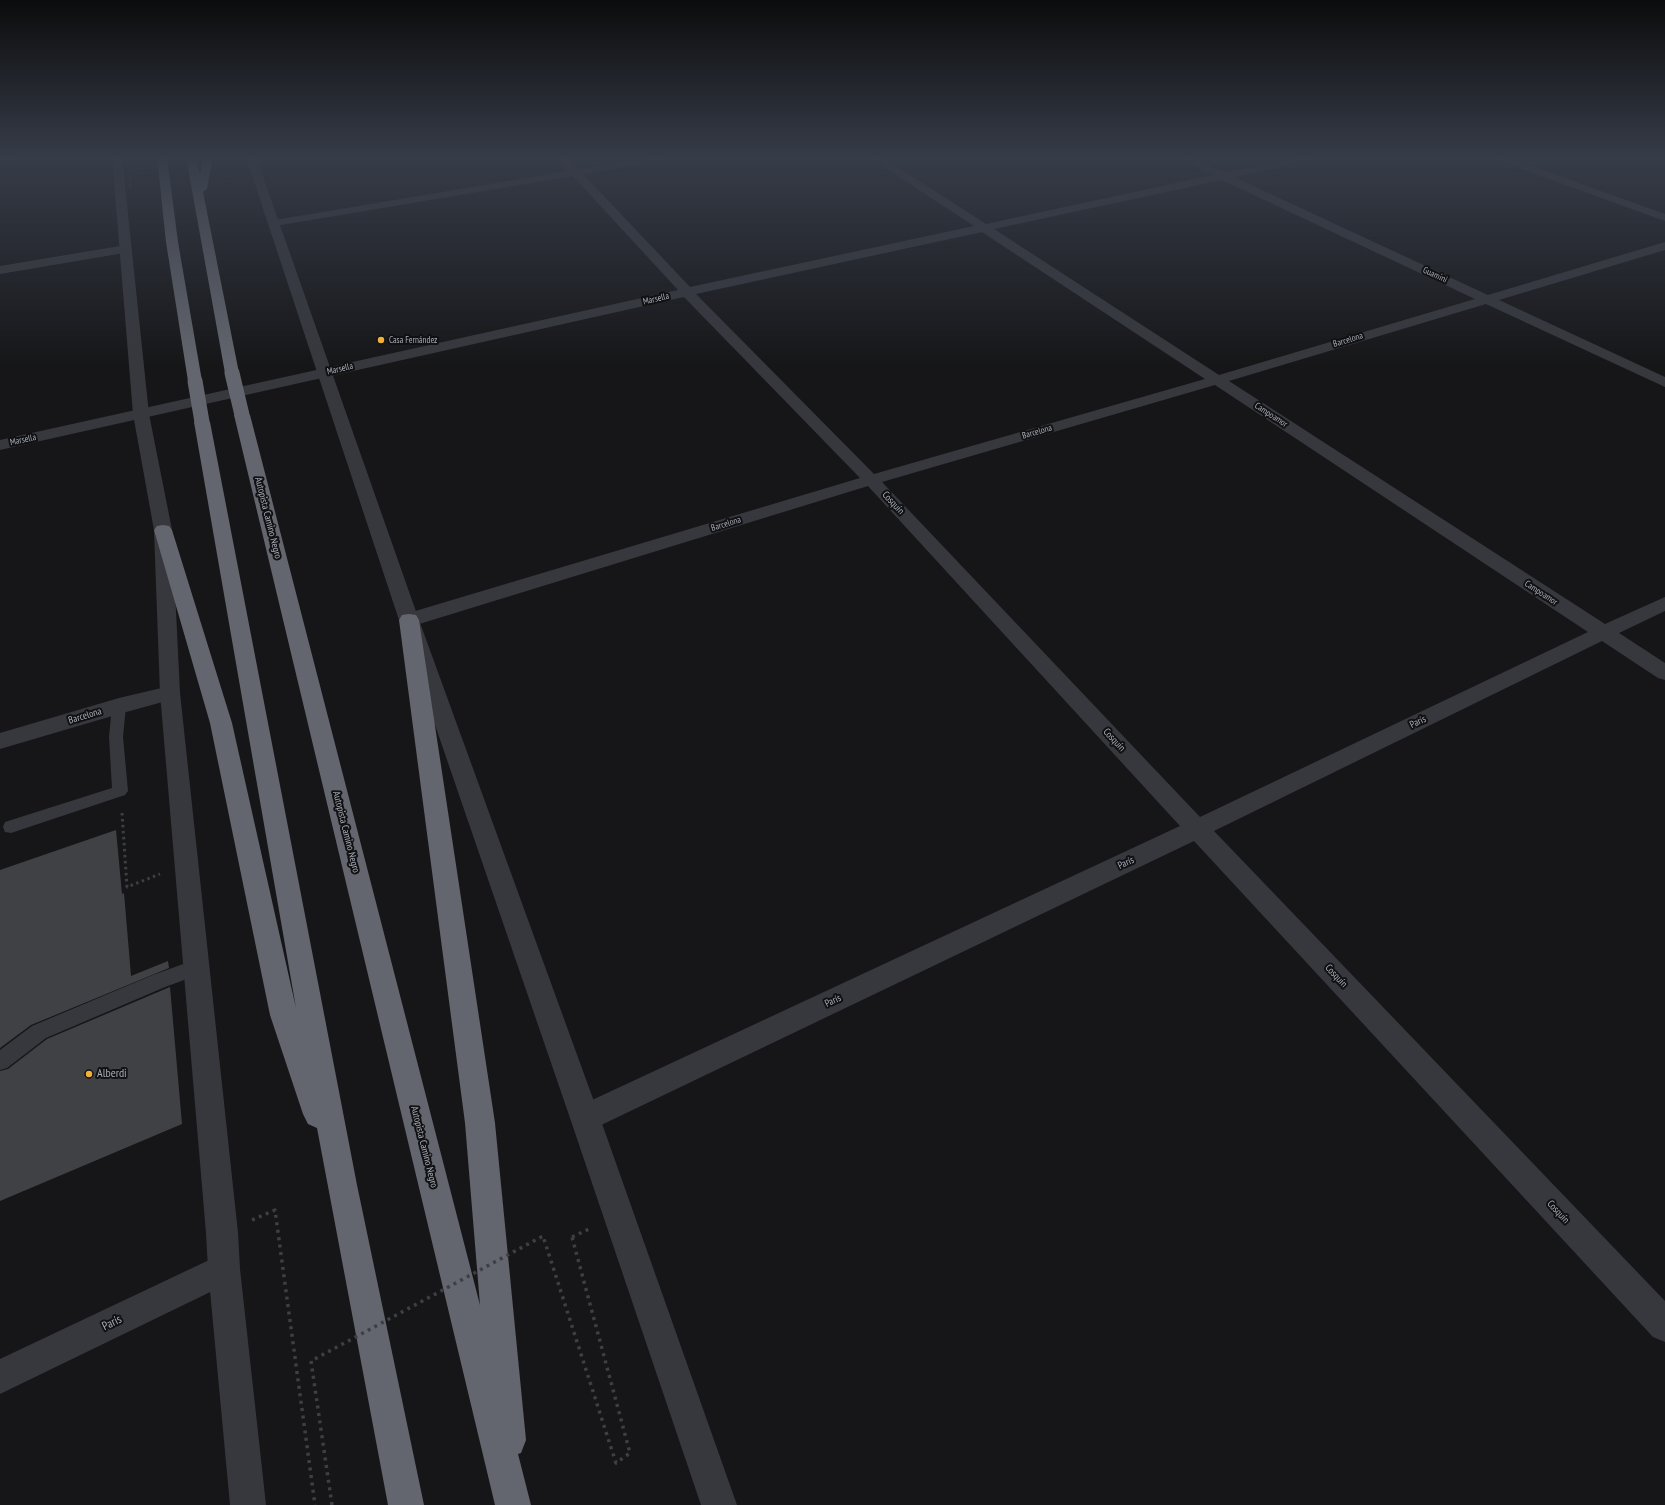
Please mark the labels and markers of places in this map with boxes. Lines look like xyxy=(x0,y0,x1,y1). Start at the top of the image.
marker: Casa Fernández xyxy=(376,335,386,345)
place label: Casa Fernández xyxy=(389,335,437,345)
place label: Alberdi xyxy=(97,1067,127,1081)
marker: Alberdi xyxy=(84,1069,94,1079)

